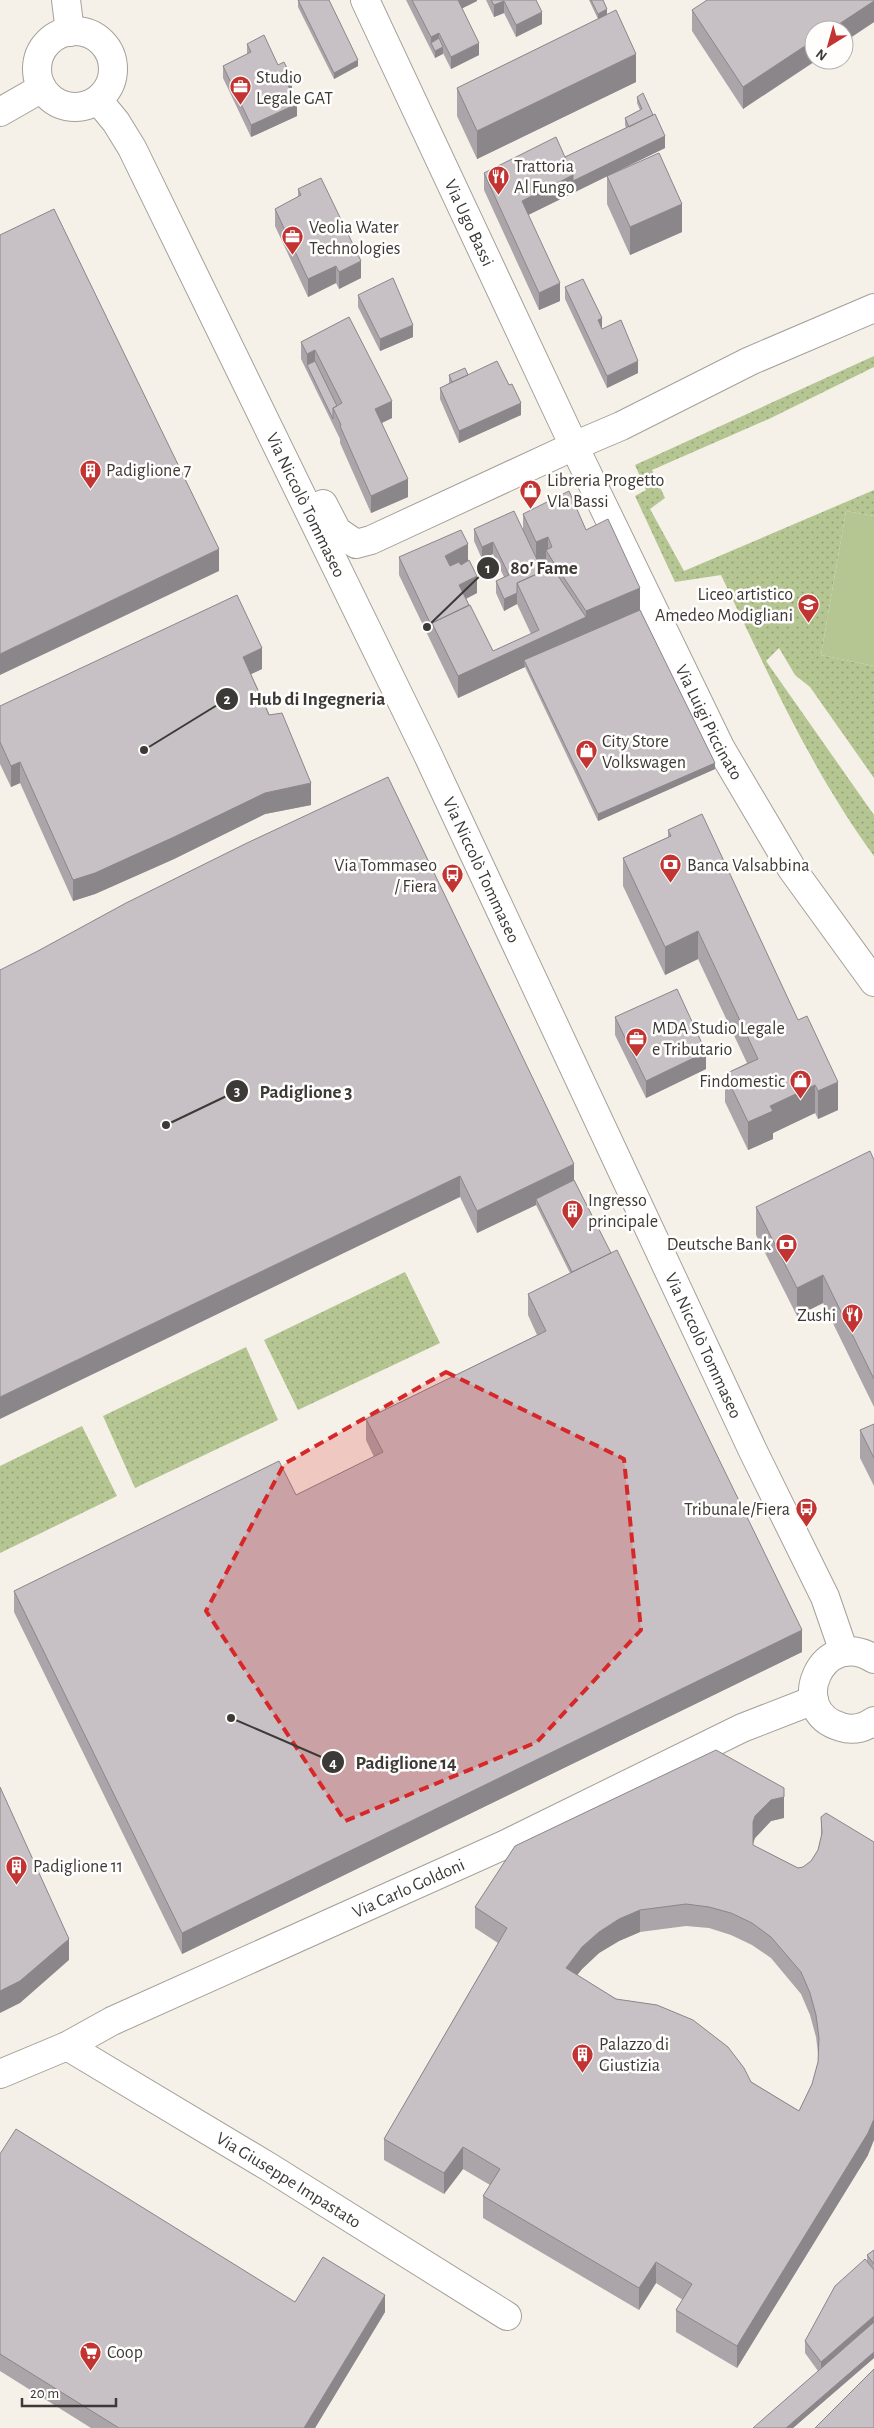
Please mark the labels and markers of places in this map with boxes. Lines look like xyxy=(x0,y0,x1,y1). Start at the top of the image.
place label: Studio Legale GAT xyxy=(256,69,333,108)
office icon: Studio Legale GAT xyxy=(228,75,252,106)
place label: Trattoria Al Fungo xyxy=(514,158,575,197)
restaurant icon: Trattoria Al Fungo xyxy=(486,164,510,195)
place label: Veolia Water Technologies xyxy=(309,219,401,258)
office icon: Veolia Water Technologies xyxy=(281,225,305,256)
building icon: Padiglione 7 xyxy=(78,458,102,489)
place label: Padiglione 7 xyxy=(106,462,191,480)
place label: Libreria Progetto VIa Bassi xyxy=(547,472,665,511)
shop icon: Libreria Progetto VIa Bassi xyxy=(519,478,543,509)
callout: 80' Fame xyxy=(475,551,588,585)
place label: Liceo artistico Amedeo Modigliani xyxy=(655,586,793,625)
school or university icon: Liceo artistico Amedeo Modigliani xyxy=(797,592,821,623)
callout: Hub di Ingegneria xyxy=(214,682,396,716)
place label: City Store Volkswagen xyxy=(602,733,686,772)
shop icon: City Store Volkswagen xyxy=(574,739,598,770)
bank icon: Banca Valsabbina xyxy=(659,853,683,884)
place label: Via Tommaseo / Fiera xyxy=(334,857,437,896)
place label: Banca Valsabbina xyxy=(687,857,810,875)
bus stop icon: Via Tommaseo / Fiera xyxy=(441,863,465,894)
place label: MDA Studio Legale e Tributario xyxy=(652,1020,785,1059)
office icon: MDA Studio Legale e Tributario xyxy=(624,1026,648,1057)
shop icon: Findomestic xyxy=(789,1069,813,1100)
place label: Findomestic xyxy=(699,1073,785,1091)
callout: Padiglione 3 xyxy=(225,1074,363,1108)
place label: Ingresso principale xyxy=(588,1192,658,1231)
building icon: Ingresso principale xyxy=(560,1198,584,1229)
bank icon: Deutsche Bank xyxy=(775,1232,799,1263)
place label: Deutsche Bank xyxy=(667,1236,772,1254)
restaurant icon: Zushi xyxy=(840,1303,864,1334)
place label: Zushi xyxy=(797,1307,836,1325)
bus stop icon: Tribunale/Fiera xyxy=(794,1497,818,1528)
place label: Tribunale/Fiera xyxy=(684,1501,790,1519)
callout: Padiglione 14 xyxy=(321,1745,467,1779)
building icon: Padiglione 11 xyxy=(5,1854,29,1885)
place label: Padiglione 11 xyxy=(33,1858,123,1876)
place label: Palazzo di Giustizia xyxy=(599,2036,669,2075)
building icon: Palazzo di Giustizia xyxy=(571,2042,595,2073)
supermarket icon: Coop xyxy=(79,2340,103,2371)
place label: Coop xyxy=(107,2344,143,2362)

